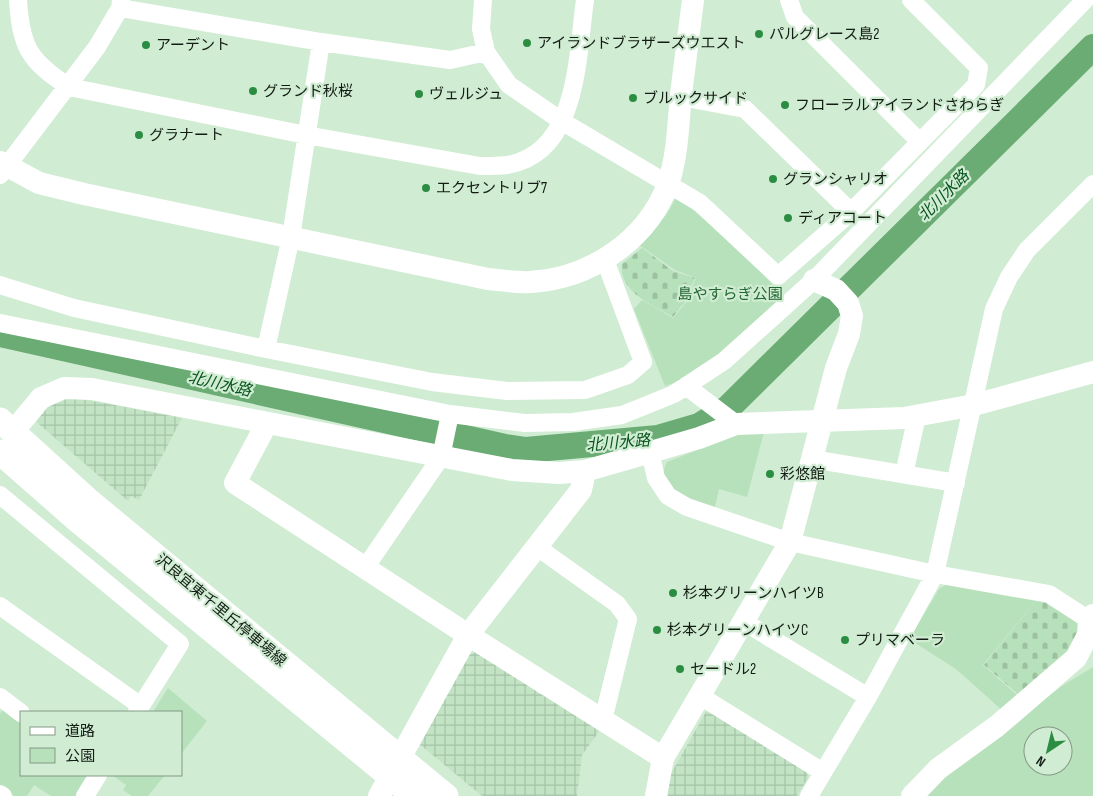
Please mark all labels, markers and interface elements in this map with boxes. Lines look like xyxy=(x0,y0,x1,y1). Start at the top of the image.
place label: パルグレース島2 xyxy=(769,25,879,44)
marker: パルグレース島2 xyxy=(753,28,765,40)
place label: アイランドブラザーズウエスト xyxy=(537,34,746,53)
place label: アーデント xyxy=(156,36,230,55)
marker: アイランドブラザーズウエスト xyxy=(521,37,533,49)
marker: アーデント xyxy=(140,39,152,51)
place label: グランド秋桜 xyxy=(263,82,353,101)
marker: グランド秋桜 xyxy=(247,85,259,97)
place label: ヴェルジュ xyxy=(429,85,503,104)
marker: ヴェルジュ xyxy=(413,88,425,100)
place label: ブルックサイド xyxy=(643,89,748,108)
marker: ブルックサイド xyxy=(627,92,639,104)
place label: フローラルアイランドさわらぎ xyxy=(795,96,1004,115)
marker: フローラルアイランドさわらぎ xyxy=(779,99,791,111)
place label: グラナート xyxy=(149,126,224,145)
marker: グラナート xyxy=(133,129,145,141)
water label: 北川水路 xyxy=(915,165,975,225)
place label: グランシャリオ xyxy=(783,170,888,189)
marker: グランシャリオ xyxy=(767,173,779,185)
place label: エクセントリブ7 xyxy=(436,179,547,198)
marker: エクセントリブ7 xyxy=(420,182,432,194)
place label: ディアコート xyxy=(798,209,887,228)
marker: ディアコート xyxy=(782,212,794,224)
park label: 島やすらぎ公園 xyxy=(677,285,783,304)
water label: 北川水路 xyxy=(186,368,255,401)
water label: 北川水路 xyxy=(585,431,653,456)
place label: 彩悠館 xyxy=(780,465,825,484)
marker: 彩悠館 xyxy=(764,468,776,480)
street label: 沢良宜東千里丘停車場線 xyxy=(151,550,290,671)
place label: 杉本グリーンハイツB xyxy=(683,584,824,603)
marker: 杉本グリーンハイツB xyxy=(667,587,679,599)
place label: 杉本グリーンハイツC xyxy=(667,621,808,640)
marker: 杉本グリーンハイツC xyxy=(651,624,663,636)
place label: プリマベーラ xyxy=(855,631,945,650)
marker: プリマベーラ xyxy=(839,634,851,646)
place label: セードル2 xyxy=(690,660,756,679)
marker: セードル2 xyxy=(674,663,686,675)
legend xyxy=(20,711,182,776)
text: 道路 xyxy=(65,722,95,741)
north arrow xyxy=(1023,726,1073,776)
text: 公園 xyxy=(65,747,95,766)
text: N xyxy=(1033,752,1049,770)

